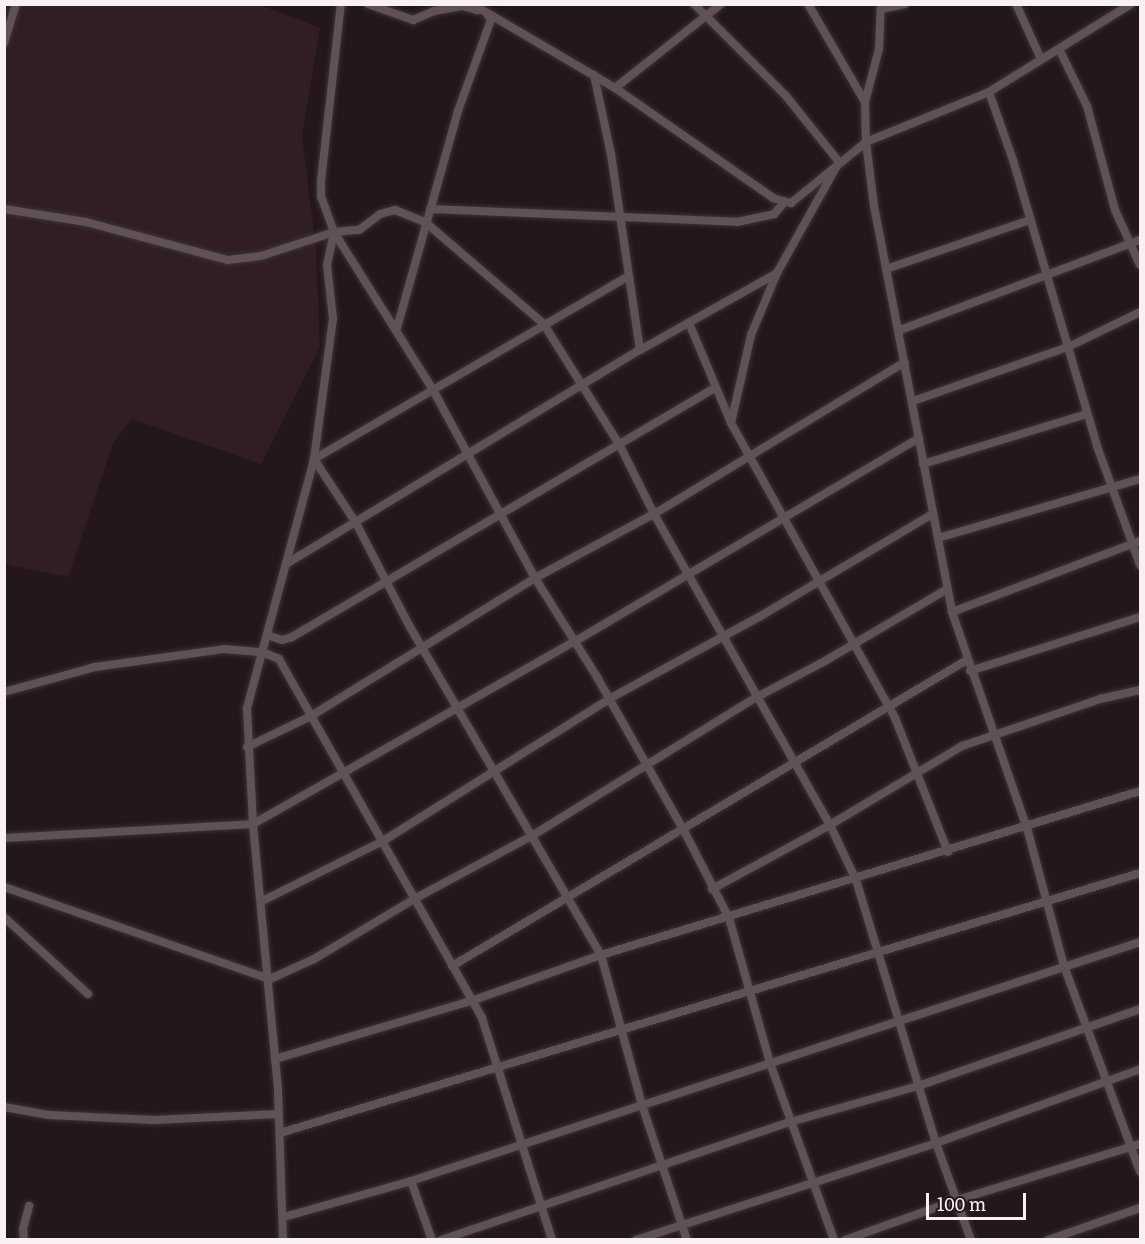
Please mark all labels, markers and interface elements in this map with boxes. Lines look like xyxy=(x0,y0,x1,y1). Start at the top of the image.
scale bar xyxy=(929,1181,1030,1219)
text: 100 m xyxy=(937,1190,986,1217)

